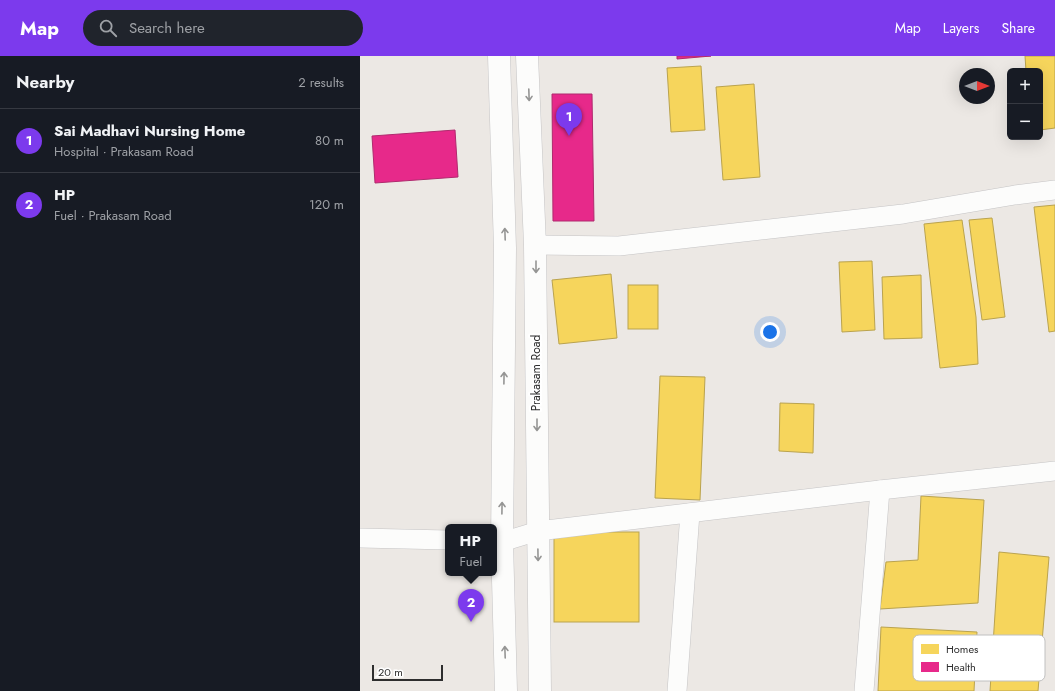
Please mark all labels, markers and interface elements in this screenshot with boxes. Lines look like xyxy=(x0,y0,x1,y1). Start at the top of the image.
search box xyxy=(83,10,363,46)
text: Map xyxy=(20,15,59,42)
icon: search xyxy=(97,17,119,39)
text: Search here xyxy=(129,17,205,39)
text: Map xyxy=(895,18,921,38)
text: Layers xyxy=(943,18,979,38)
text: Share xyxy=(1001,18,1035,38)
north arrow xyxy=(959,68,995,104)
map controls xyxy=(1007,68,1043,140)
button: + xyxy=(1007,68,1043,104)
text: Nearby xyxy=(16,70,74,94)
text: 2 results xyxy=(298,73,344,92)
one-way arrow xyxy=(525,88,533,101)
pin: 1 xyxy=(556,103,582,136)
button: − xyxy=(1007,104,1043,140)
text: Sai Madhavi Nursing Home xyxy=(54,120,245,142)
text: 1 xyxy=(26,131,32,150)
text: 80 m xyxy=(315,131,344,150)
text: Hospital · Prakasam Road xyxy=(54,142,194,161)
text: HP xyxy=(54,184,75,206)
text: 2 xyxy=(25,195,33,214)
text: 120 m xyxy=(309,195,344,214)
text: Fuel · Prakasam Road xyxy=(54,206,172,225)
one-way arrow xyxy=(501,228,508,241)
one-way arrow xyxy=(532,260,540,273)
your location xyxy=(760,322,780,342)
street label: Prakasam Road xyxy=(527,335,545,411)
one-way arrow xyxy=(500,372,508,385)
one-way arrow xyxy=(533,418,541,431)
one-way arrow xyxy=(498,502,506,515)
popup xyxy=(445,524,497,576)
text: HP xyxy=(460,530,481,552)
one-way arrow xyxy=(534,548,542,561)
text: Fuel xyxy=(460,552,482,571)
pin: 2 xyxy=(458,589,484,622)
legend xyxy=(913,635,1045,681)
text: Homes xyxy=(946,641,979,657)
one-way arrow xyxy=(501,646,509,659)
text: Health xyxy=(946,659,976,675)
scale bar xyxy=(372,663,443,682)
text: 20 m xyxy=(378,664,403,680)

